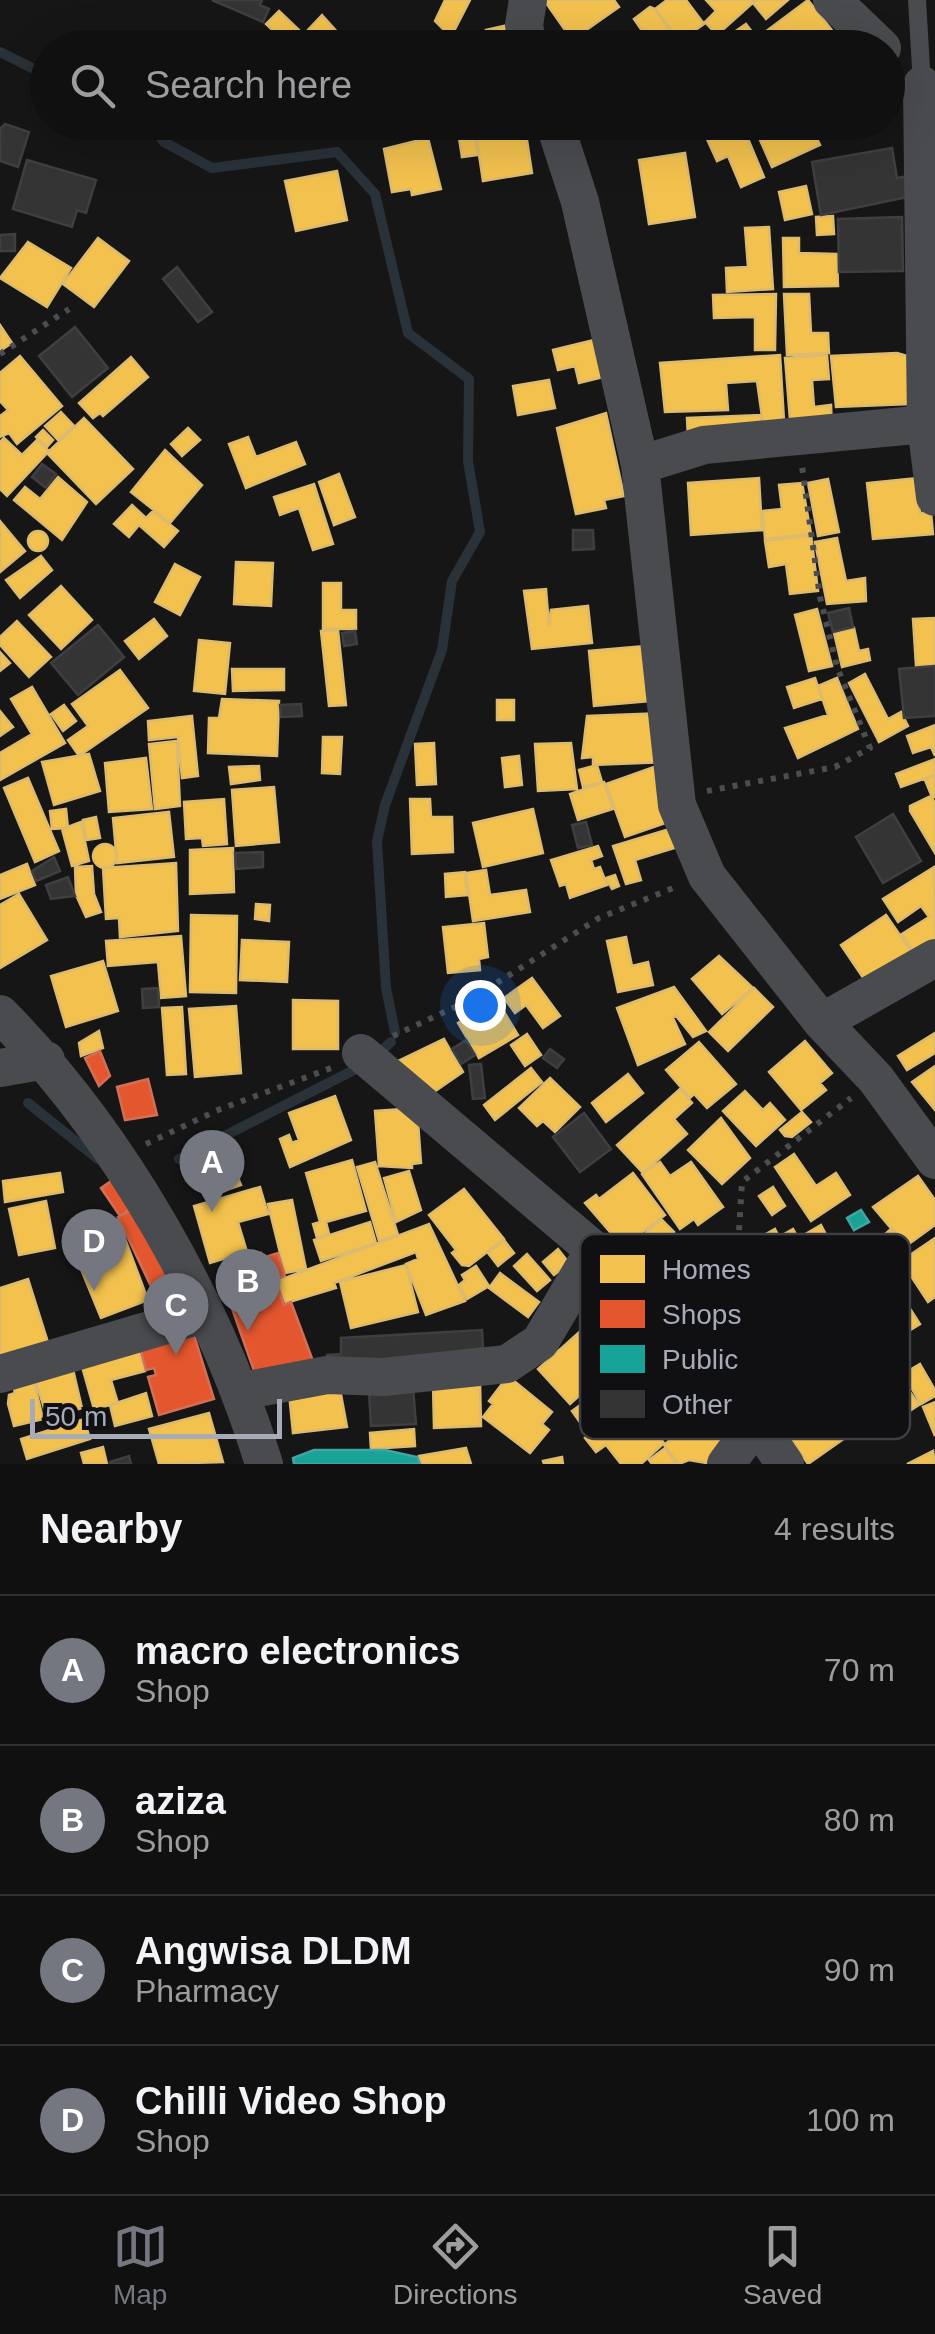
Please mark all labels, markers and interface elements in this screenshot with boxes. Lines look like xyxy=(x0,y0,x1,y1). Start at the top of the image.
search box xyxy=(30,30,905,140)
icon: search xyxy=(65,58,120,113)
text: Search here xyxy=(145,64,352,106)
your location xyxy=(455,980,506,1031)
pin: A xyxy=(180,1130,244,1212)
pin: D xyxy=(62,1208,126,1291)
legend xyxy=(580,1234,910,1439)
pin: B xyxy=(216,1248,280,1331)
text: Homes xyxy=(662,1254,751,1285)
pin: C xyxy=(144,1272,208,1355)
text: Shops xyxy=(662,1299,741,1330)
text: Public xyxy=(662,1344,738,1375)
text: Other xyxy=(662,1389,732,1420)
scale bar xyxy=(30,1394,282,1438)
text: 50 m xyxy=(45,1401,107,1432)
text: Nearby xyxy=(40,1505,182,1552)
text: 4 results xyxy=(774,1511,895,1547)
text: macro electronics xyxy=(135,1630,460,1672)
text: A xyxy=(61,1652,84,1688)
text: 70 m xyxy=(824,1652,895,1688)
text: Shop xyxy=(135,1673,210,1709)
text: aziza xyxy=(135,1780,226,1822)
text: B xyxy=(61,1802,84,1838)
text: 80 m xyxy=(824,1802,895,1838)
text: Shop xyxy=(135,1823,210,1859)
text: Angwisa DLDM xyxy=(135,1930,412,1972)
text: C xyxy=(61,1952,84,1988)
text: 90 m xyxy=(824,1952,895,1988)
text: Pharmacy xyxy=(135,1973,279,2009)
text: Chilli Video Shop xyxy=(135,2080,447,2122)
text: D xyxy=(61,2102,84,2138)
text: 100 m xyxy=(806,2102,895,2138)
text: Shop xyxy=(135,2123,210,2159)
tab: Map xyxy=(113,2219,168,2311)
tab: Directions xyxy=(393,2219,518,2311)
tab: Saved xyxy=(743,2219,822,2311)

